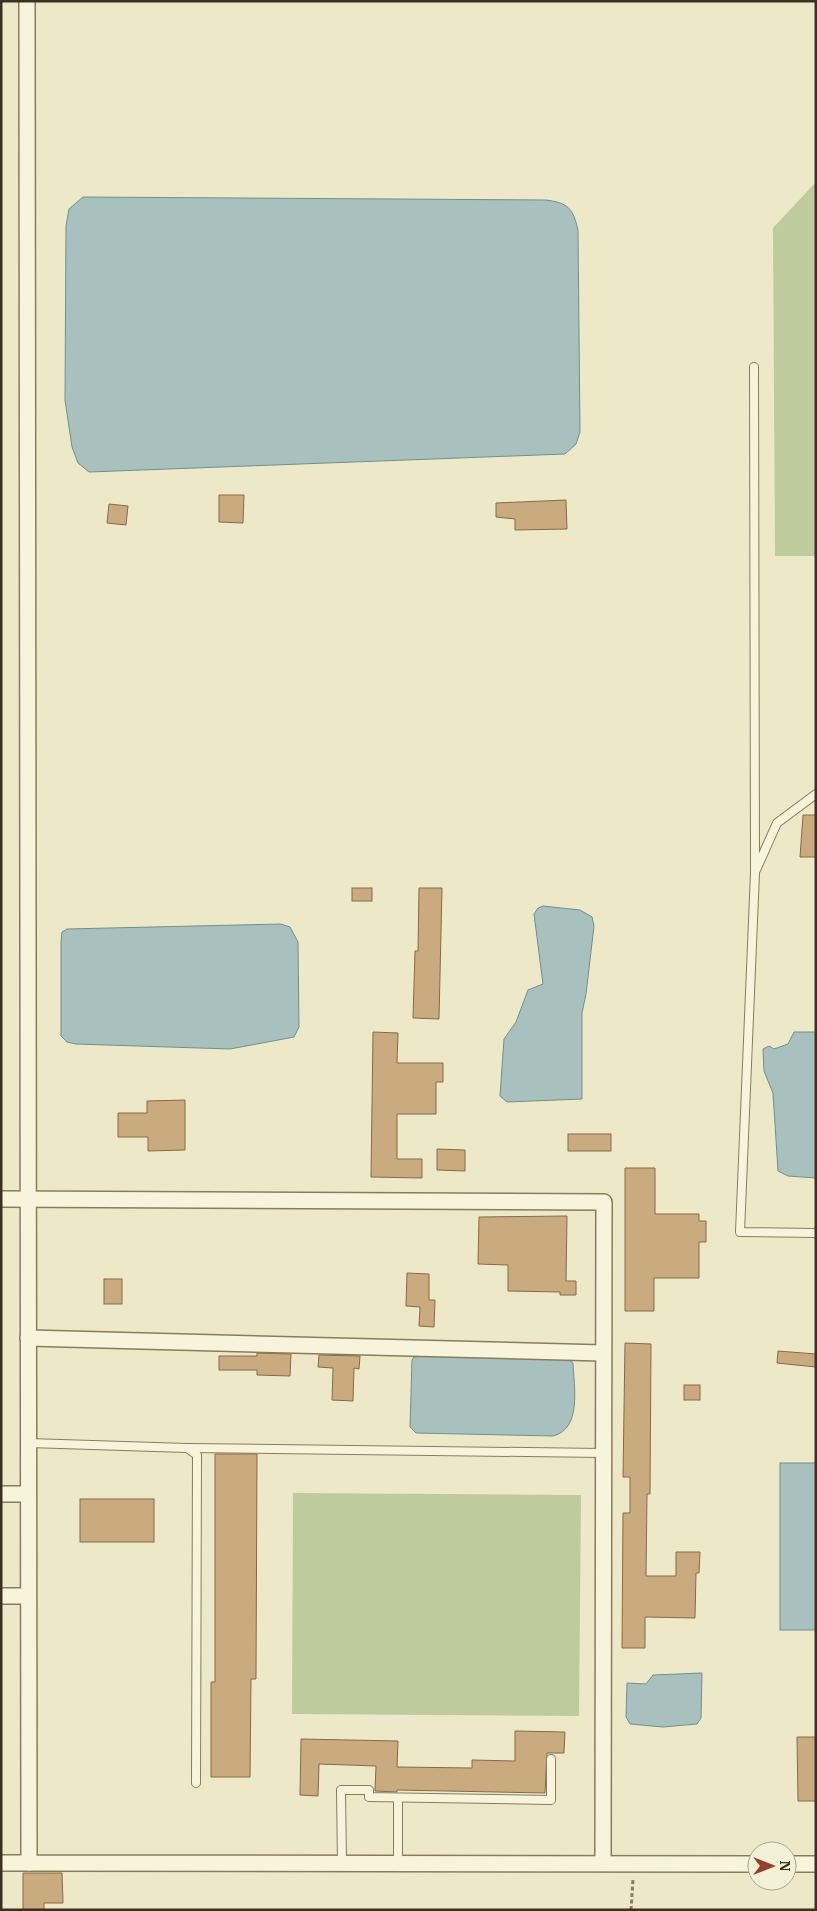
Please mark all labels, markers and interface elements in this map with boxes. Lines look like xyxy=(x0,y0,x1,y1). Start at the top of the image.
north arrow xyxy=(747,1841,797,1891)
text: N xyxy=(776,1860,794,1872)

